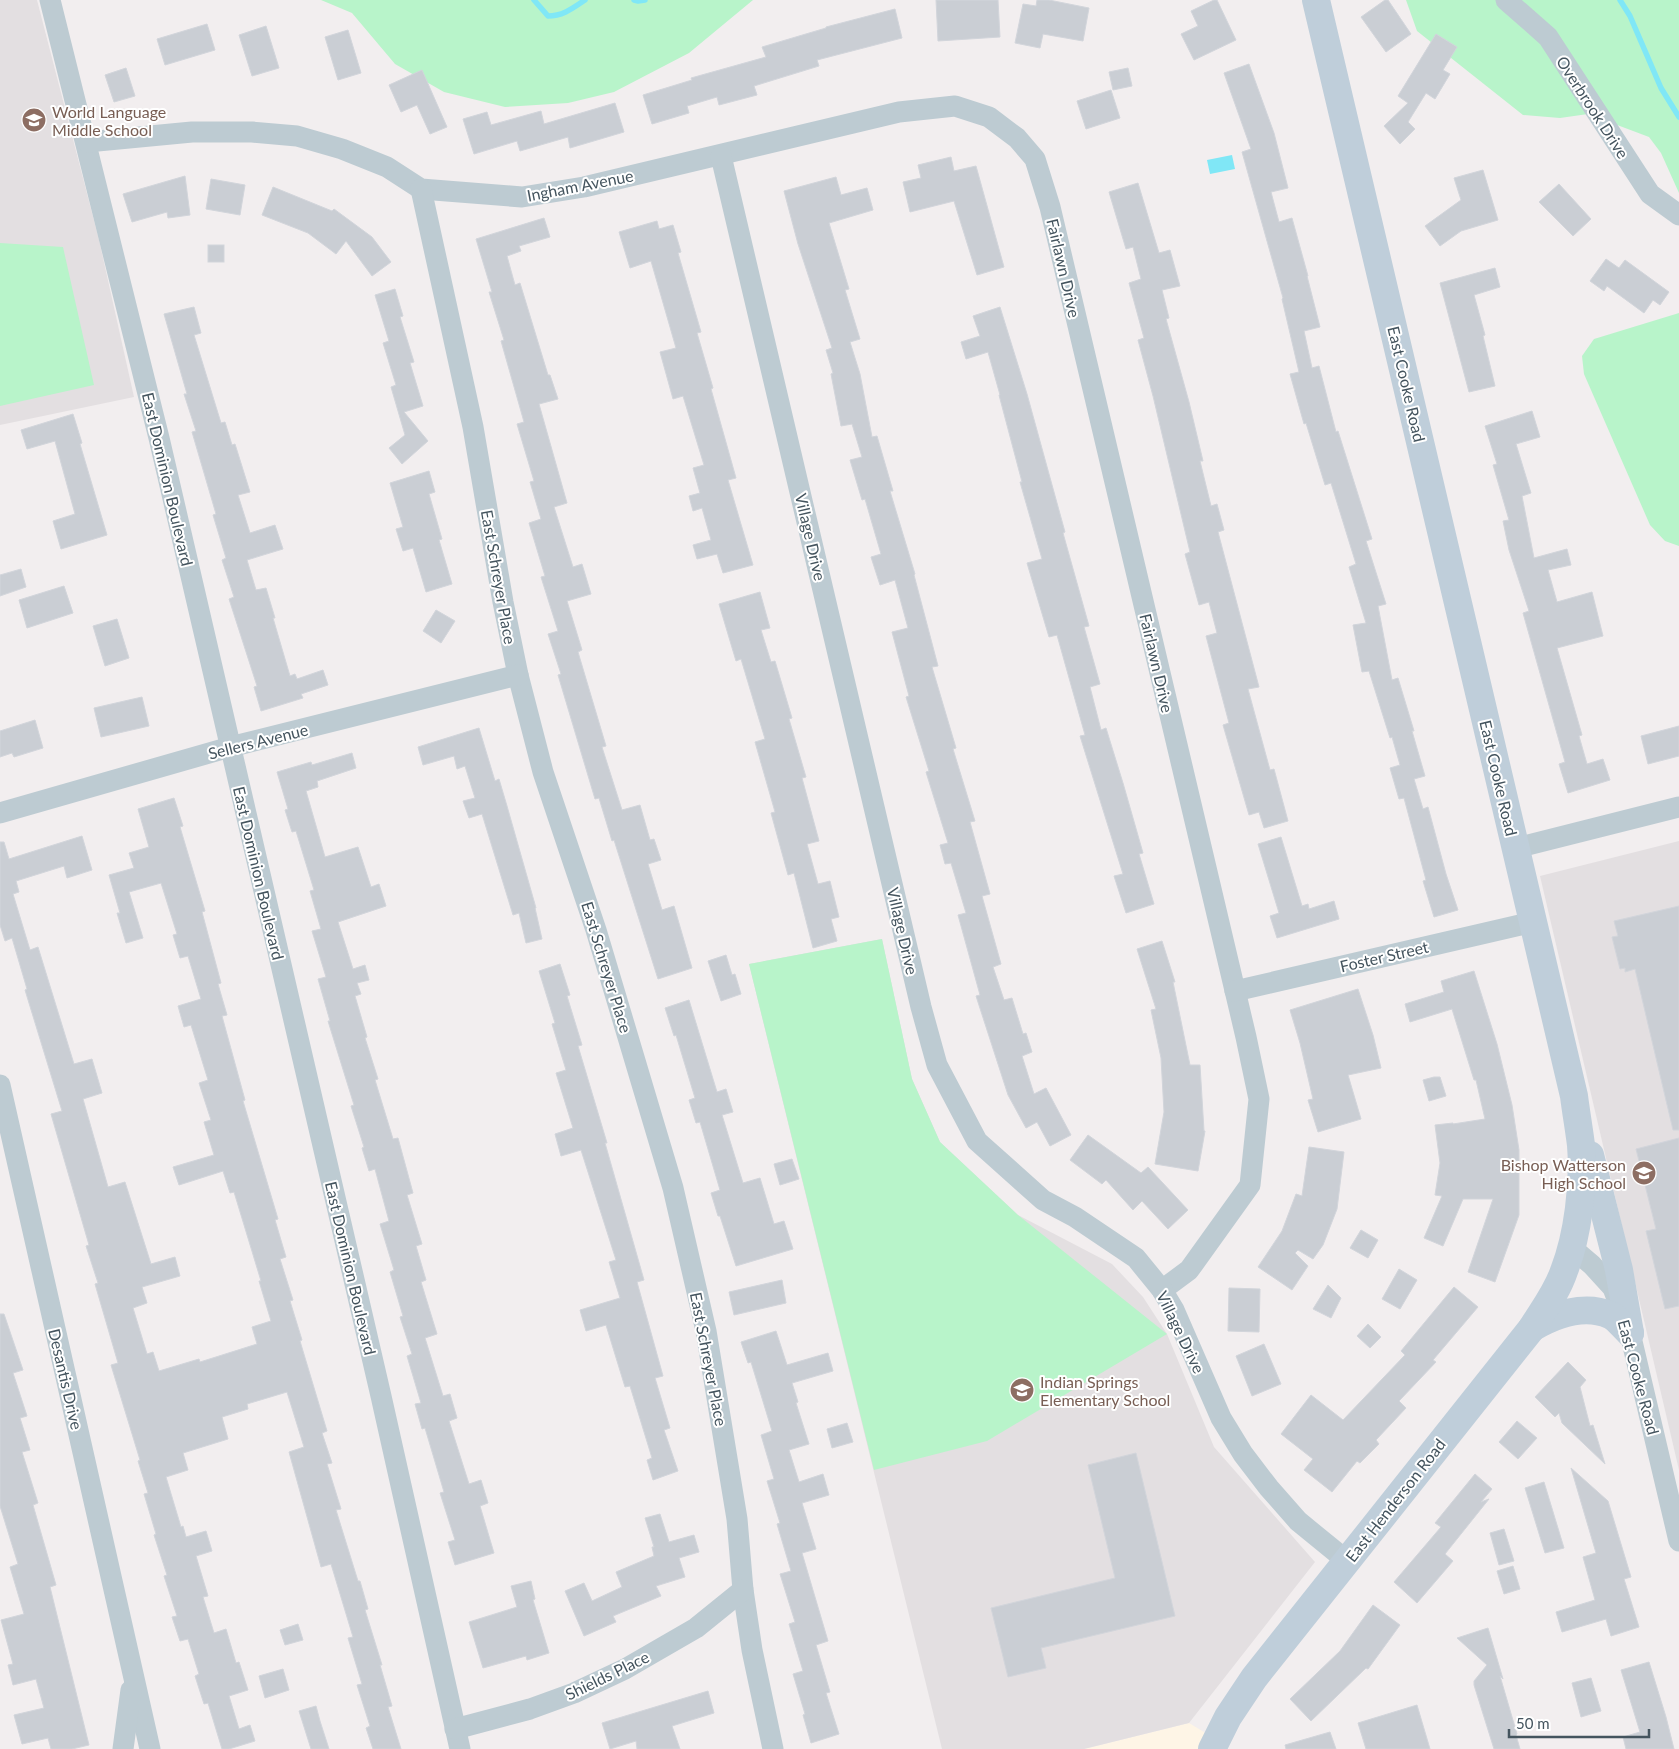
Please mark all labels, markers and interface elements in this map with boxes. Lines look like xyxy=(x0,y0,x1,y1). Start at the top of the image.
street label: Overbrook Drive xyxy=(1553,52,1633,162)
place label: World Language Middle School xyxy=(52,102,166,139)
school or university icon: World Language Middle School xyxy=(21,107,47,133)
street label: Ingham Avenue xyxy=(525,165,635,205)
street label: Fairlawn Drive xyxy=(1043,217,1085,319)
street label: East Cooke Road xyxy=(1384,324,1430,444)
street label: East Dominion Boulevard xyxy=(139,390,197,568)
street label: Village Drive xyxy=(792,491,830,583)
street label: East Schreyer Place xyxy=(478,508,520,646)
street label: Fairlawn Drive xyxy=(1136,612,1178,714)
street label: East Cooke Road xyxy=(1476,718,1522,838)
street label: Sellers Avenue xyxy=(206,719,310,763)
street label: East Dominion Boulevard xyxy=(230,784,288,962)
street label: Village Drive xyxy=(884,885,922,977)
street label: East Schreyer Place xyxy=(578,899,636,1035)
street label: Foster Street xyxy=(1338,937,1430,975)
place label: Bishop Watterson High School xyxy=(1501,1155,1626,1192)
school or university icon: Bishop Watterson High School xyxy=(1631,1160,1657,1186)
street label: East Dominion Boulevard xyxy=(322,1179,380,1357)
street label: Village Drive xyxy=(1153,1288,1209,1376)
street label: East Schreyer Place xyxy=(687,1290,731,1428)
street label: East Cooke Road xyxy=(1615,1317,1663,1437)
street label: Desantis Drive xyxy=(45,1327,87,1431)
place label: Indian Springs Elementary School xyxy=(1040,1372,1170,1409)
school or university icon: Indian Springs Elementary School xyxy=(1009,1377,1035,1403)
street label: East Henderson Road xyxy=(1341,1435,1449,1565)
street label: Shields Place xyxy=(562,1647,652,1703)
scale bar xyxy=(1509,1706,1649,1738)
text: 50 m xyxy=(1516,1714,1550,1732)

